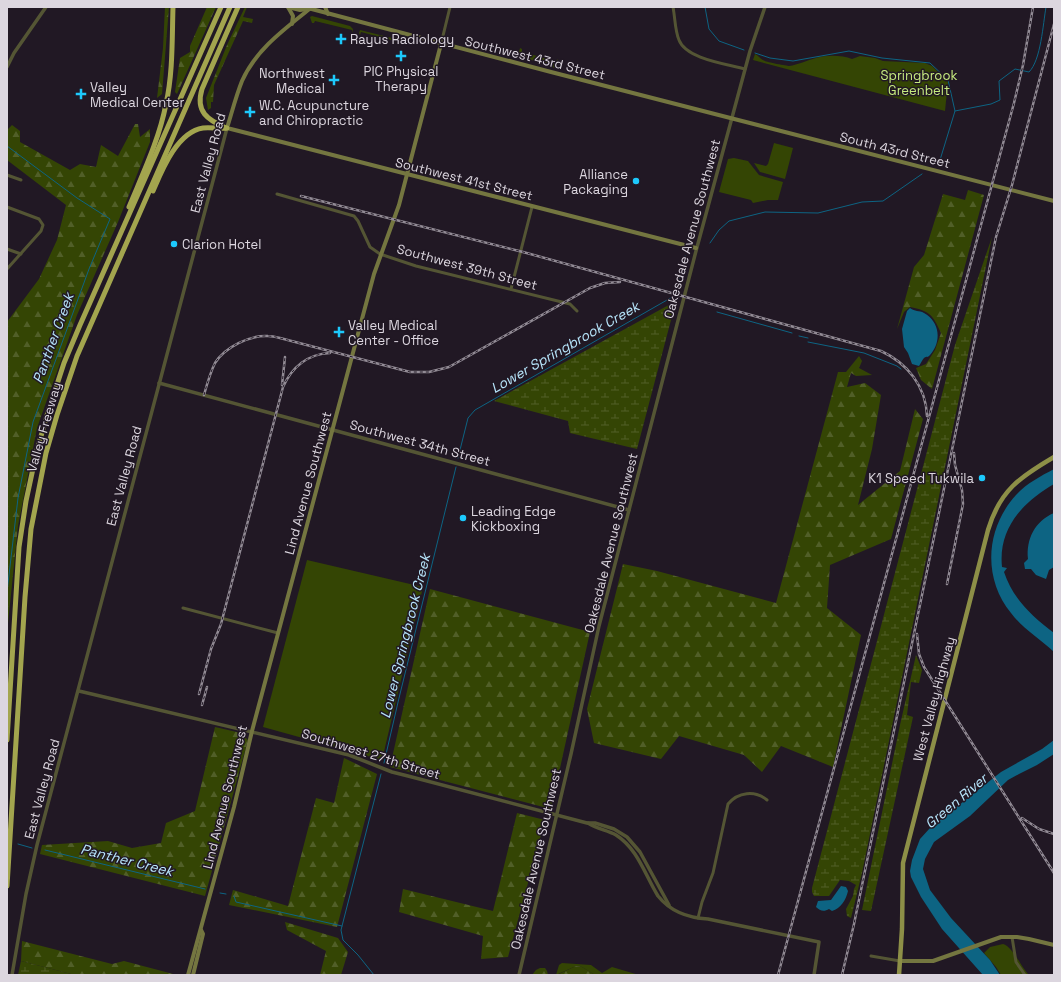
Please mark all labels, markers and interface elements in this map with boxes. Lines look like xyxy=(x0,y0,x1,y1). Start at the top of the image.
place label: Rayus Radiology xyxy=(350,31,454,48)
street label: Southwest 43rd Street xyxy=(463,32,607,84)
marker: Rayus Radiology xyxy=(335,33,347,45)
marker: PIC Physical Therapy xyxy=(395,50,407,62)
place label: PIC Physical Therapy xyxy=(364,63,438,95)
place label: Northwest Medical xyxy=(259,65,325,97)
park label: Springbrook Greenbelt xyxy=(881,67,957,99)
marker: Northwest Medical xyxy=(328,74,340,86)
place label: Valley Medical Center xyxy=(90,79,185,111)
marker: Valley Medical Center xyxy=(75,88,87,100)
place label: W.C. Acupuncture and Chiropractic xyxy=(259,97,369,129)
marker: W.C. Acupuncture and Chiropractic xyxy=(244,106,256,118)
street label: East Valley Road xyxy=(186,111,230,215)
street label: South 43rd Street xyxy=(838,128,952,172)
street label: Oakesdale Avenue Southwest xyxy=(660,137,724,321)
street label: Southwest 41st Street xyxy=(394,154,534,204)
place label: Alliance Packaging xyxy=(563,166,628,198)
marker: Alliance Packaging xyxy=(631,176,641,186)
place label: Clarion Hotel xyxy=(182,236,261,253)
marker: Clarion Hotel xyxy=(169,239,179,249)
street label: Southwest 39th Street xyxy=(395,240,539,294)
water label: Panther Creek xyxy=(28,289,78,386)
water label: Lower Springbrook Creek xyxy=(487,296,644,397)
place label: Valley Medical Center - Office xyxy=(348,317,439,349)
marker: Valley Medical Center - Office xyxy=(333,326,345,338)
street label: Valley Freeway xyxy=(23,380,65,474)
street label: Lind Avenue Southwest xyxy=(281,410,335,556)
street label: Southwest 34th Street xyxy=(348,416,492,470)
street label: East Valley Road xyxy=(102,424,146,528)
street label: Oakesdale Avenue Southwest xyxy=(580,451,642,635)
place label: K1 Speed Tukwila xyxy=(868,470,975,487)
marker: K1 Speed Tukwila xyxy=(977,473,987,483)
place label: Leading Edge Kickboxing xyxy=(471,503,556,535)
marker: Leading Edge Kickboxing xyxy=(458,513,468,523)
water label: Lower Springbrook Creek xyxy=(376,551,435,720)
street label: West Valley Highway xyxy=(909,635,959,763)
street label: Lind Avenue Southwest xyxy=(199,723,251,871)
street label: Southwest 27th Street xyxy=(300,725,442,783)
street label: East Valley Road xyxy=(20,737,64,841)
street label: Oakesdale Avenue Southwest xyxy=(507,767,565,951)
water label: Green River xyxy=(921,769,992,832)
water label: Panther Creek xyxy=(79,840,177,881)

